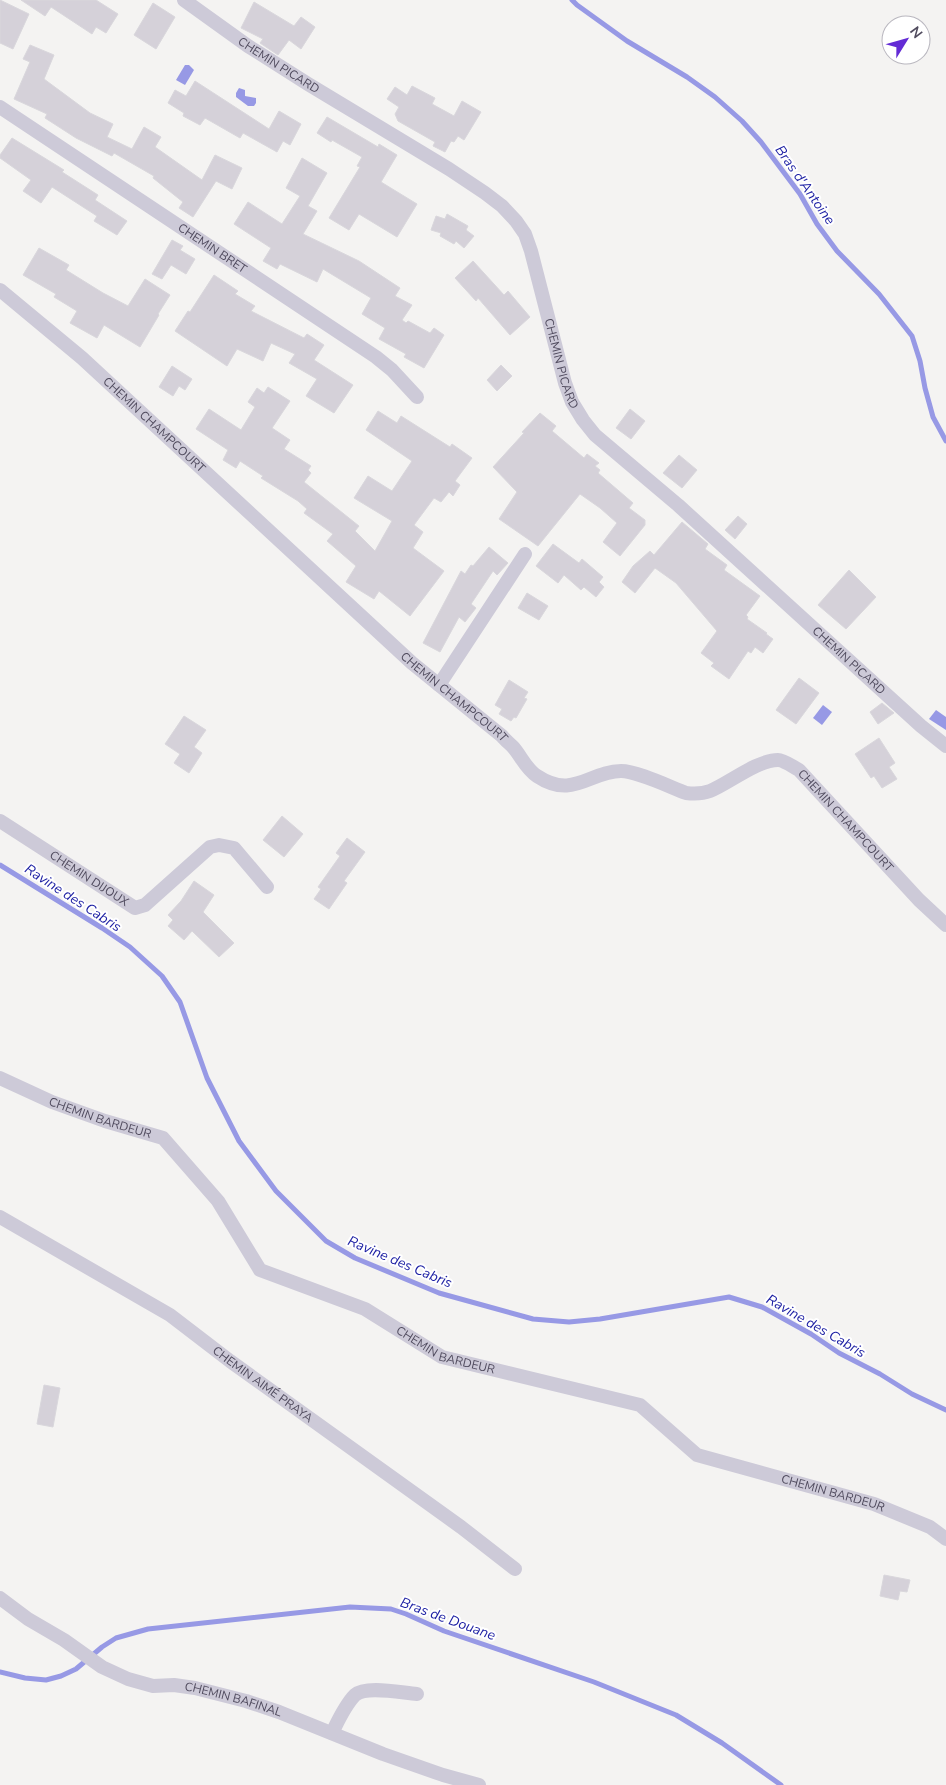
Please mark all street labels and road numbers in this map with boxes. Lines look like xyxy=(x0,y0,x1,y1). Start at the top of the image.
street label: CHEMIN PICARD xyxy=(235,33,323,97)
street label: CHEMIN BRET xyxy=(175,219,251,277)
street label: CHEMIN PICARD xyxy=(541,316,582,412)
street label: CHEMIN CHAMPCOURT xyxy=(100,373,210,477)
street label: CHEMIN PICARD xyxy=(809,623,889,698)
street label: CHEMIN CHAMPCOURT xyxy=(397,648,512,746)
street label: CHEMIN CHAMPCOURT xyxy=(794,766,897,876)
street label: CHEMIN DIJOUX xyxy=(46,847,132,910)
street label: CHEMIN BARDEUR xyxy=(47,1094,153,1142)
street label: CHEMIN BARDEUR xyxy=(393,1322,497,1378)
street label: CHEMIN AIMÉ PRAYA xyxy=(209,1342,316,1426)
street label: CHEMIN BARDEUR xyxy=(779,1471,887,1516)
street label: CHEMIN BAFINAL xyxy=(184,1679,284,1721)

